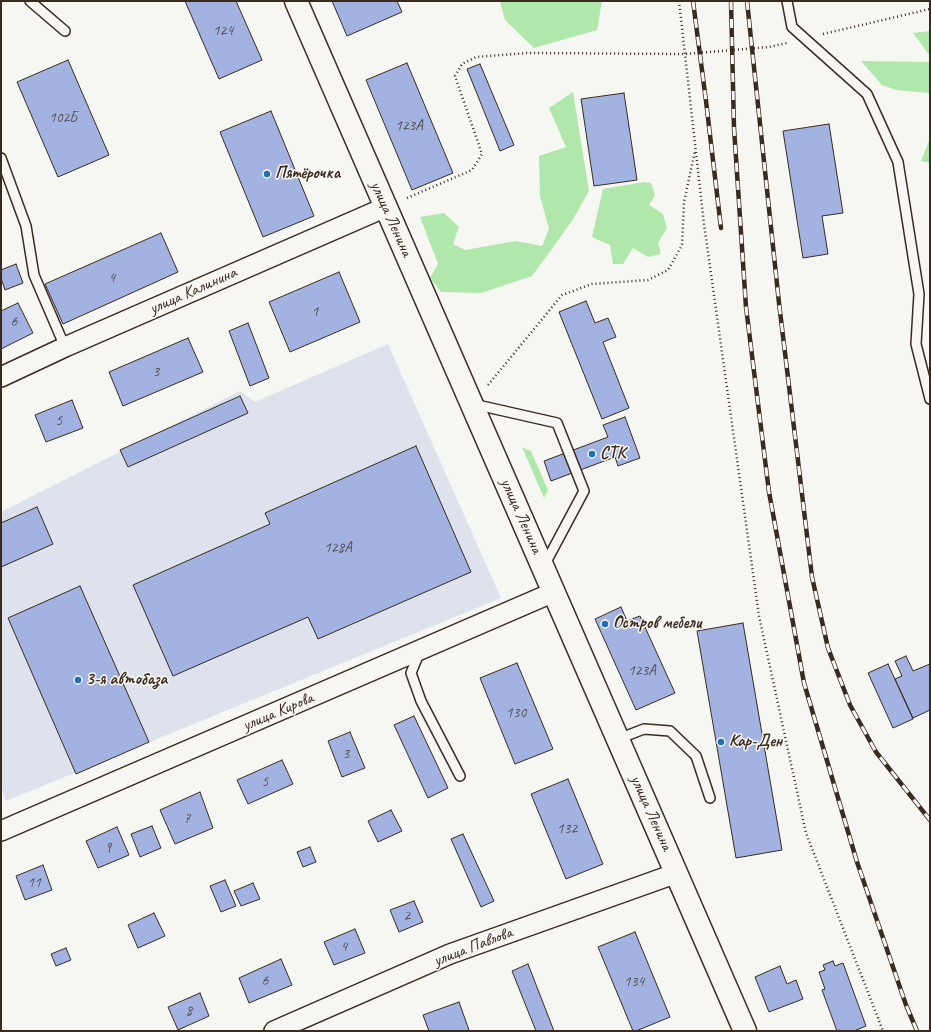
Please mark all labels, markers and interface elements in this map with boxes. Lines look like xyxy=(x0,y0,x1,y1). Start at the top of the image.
house number: 124 xyxy=(213,22,233,40)
house number: 102Б xyxy=(49,109,77,127)
house number: 123А xyxy=(395,117,423,135)
place label: Пятёрочка xyxy=(275,164,340,184)
marker: Пятёрочка xyxy=(262,169,272,179)
street label: улица Ленина xyxy=(365,178,417,260)
street label: улица Калинина xyxy=(146,263,240,319)
house number: 4 xyxy=(109,269,115,287)
house number: 1 xyxy=(312,303,318,321)
house number: 6 xyxy=(11,313,17,331)
house number: 3 xyxy=(153,363,159,381)
house number: 5 xyxy=(56,412,62,430)
place label: СТК xyxy=(600,444,626,464)
marker: СТК xyxy=(587,449,597,459)
street label: улица Ленина xyxy=(495,475,547,557)
house number: 128А xyxy=(324,539,352,557)
place label: Остров мебели xyxy=(613,614,702,634)
marker: Остров мебели xyxy=(600,619,610,629)
house number: 123А xyxy=(628,662,656,680)
place label: 3-я автобаза xyxy=(86,670,167,690)
marker: 3-я автобаза xyxy=(73,675,83,685)
street label: улица Кирова xyxy=(240,688,316,736)
house number: 130 xyxy=(506,704,526,722)
place label: Кар-Ден xyxy=(729,732,782,752)
marker: Кар-Ден xyxy=(716,737,726,747)
house number: 3 xyxy=(343,745,349,763)
street label: улица Ленина xyxy=(625,772,677,854)
house number: 5 xyxy=(262,773,268,791)
house number: 7 xyxy=(184,810,190,828)
house number: 132 xyxy=(557,820,577,838)
house number: 9 xyxy=(105,839,111,857)
house number: 11 xyxy=(27,874,41,892)
house number: 2 xyxy=(404,907,410,925)
street label: улица Павлова xyxy=(431,923,515,971)
house number: 4 xyxy=(341,938,347,956)
house number: 6 xyxy=(262,972,268,990)
house number: 134 xyxy=(624,973,644,991)
house number: 8 xyxy=(186,1002,192,1020)

